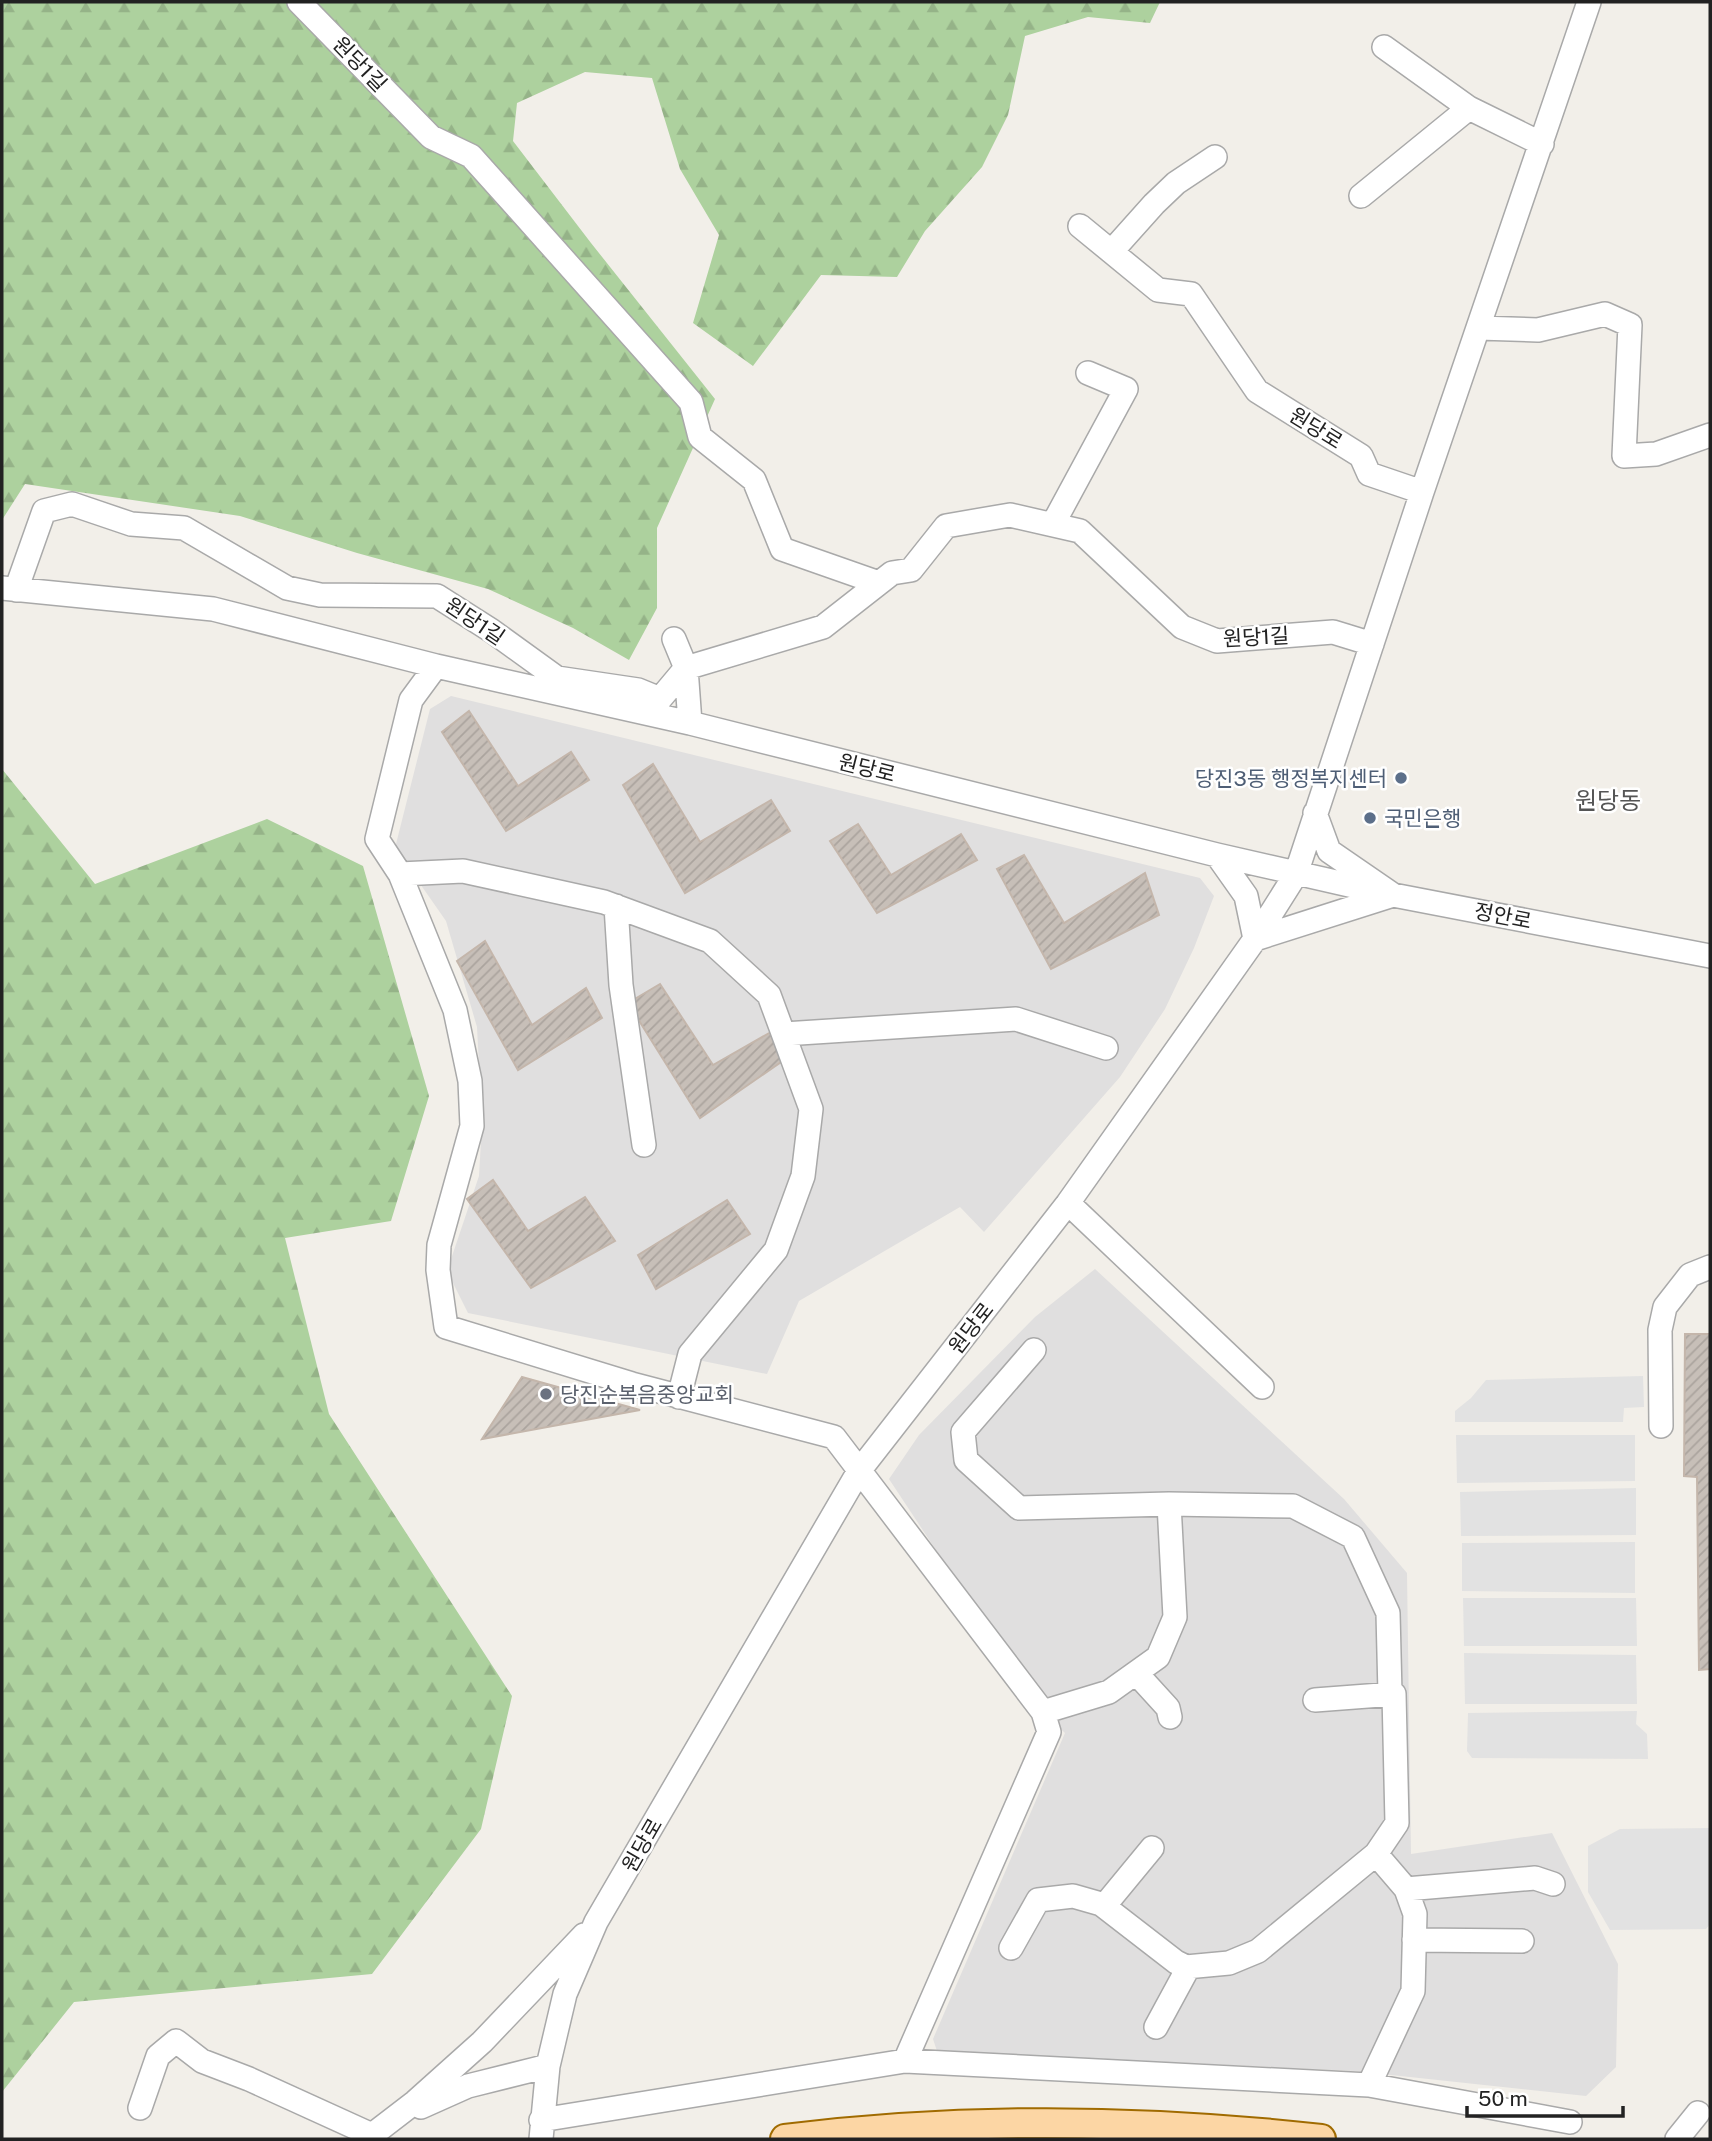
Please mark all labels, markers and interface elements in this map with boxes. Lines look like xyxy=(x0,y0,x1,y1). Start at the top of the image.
street label: 원당1길 xyxy=(328,31,392,97)
street label: 원당로 xyxy=(1285,402,1347,454)
street label: 원당1길 xyxy=(440,592,510,650)
street label: 원당1길 xyxy=(1222,623,1290,651)
street label: 원당로 xyxy=(836,749,898,787)
place label: 당진3동 행정복지센터 xyxy=(1195,766,1387,791)
marker: 당진3동 행정복지센터 xyxy=(1393,770,1409,786)
district label: 원당동 xyxy=(1575,786,1641,814)
place label: 국민은행 xyxy=(1384,806,1461,831)
marker: 국민은행 xyxy=(1362,810,1378,826)
street label: 정안로 xyxy=(1472,898,1534,934)
street label: 원당로 xyxy=(943,1297,999,1359)
place label: 당진순복음중앙교회 xyxy=(560,1382,734,1407)
marker: 당진순복음중앙교회 xyxy=(538,1386,554,1402)
street label: 원당로 xyxy=(617,1814,667,1876)
scale bar xyxy=(1467,2074,1623,2118)
text: 50 m xyxy=(1478,2086,1528,2111)

